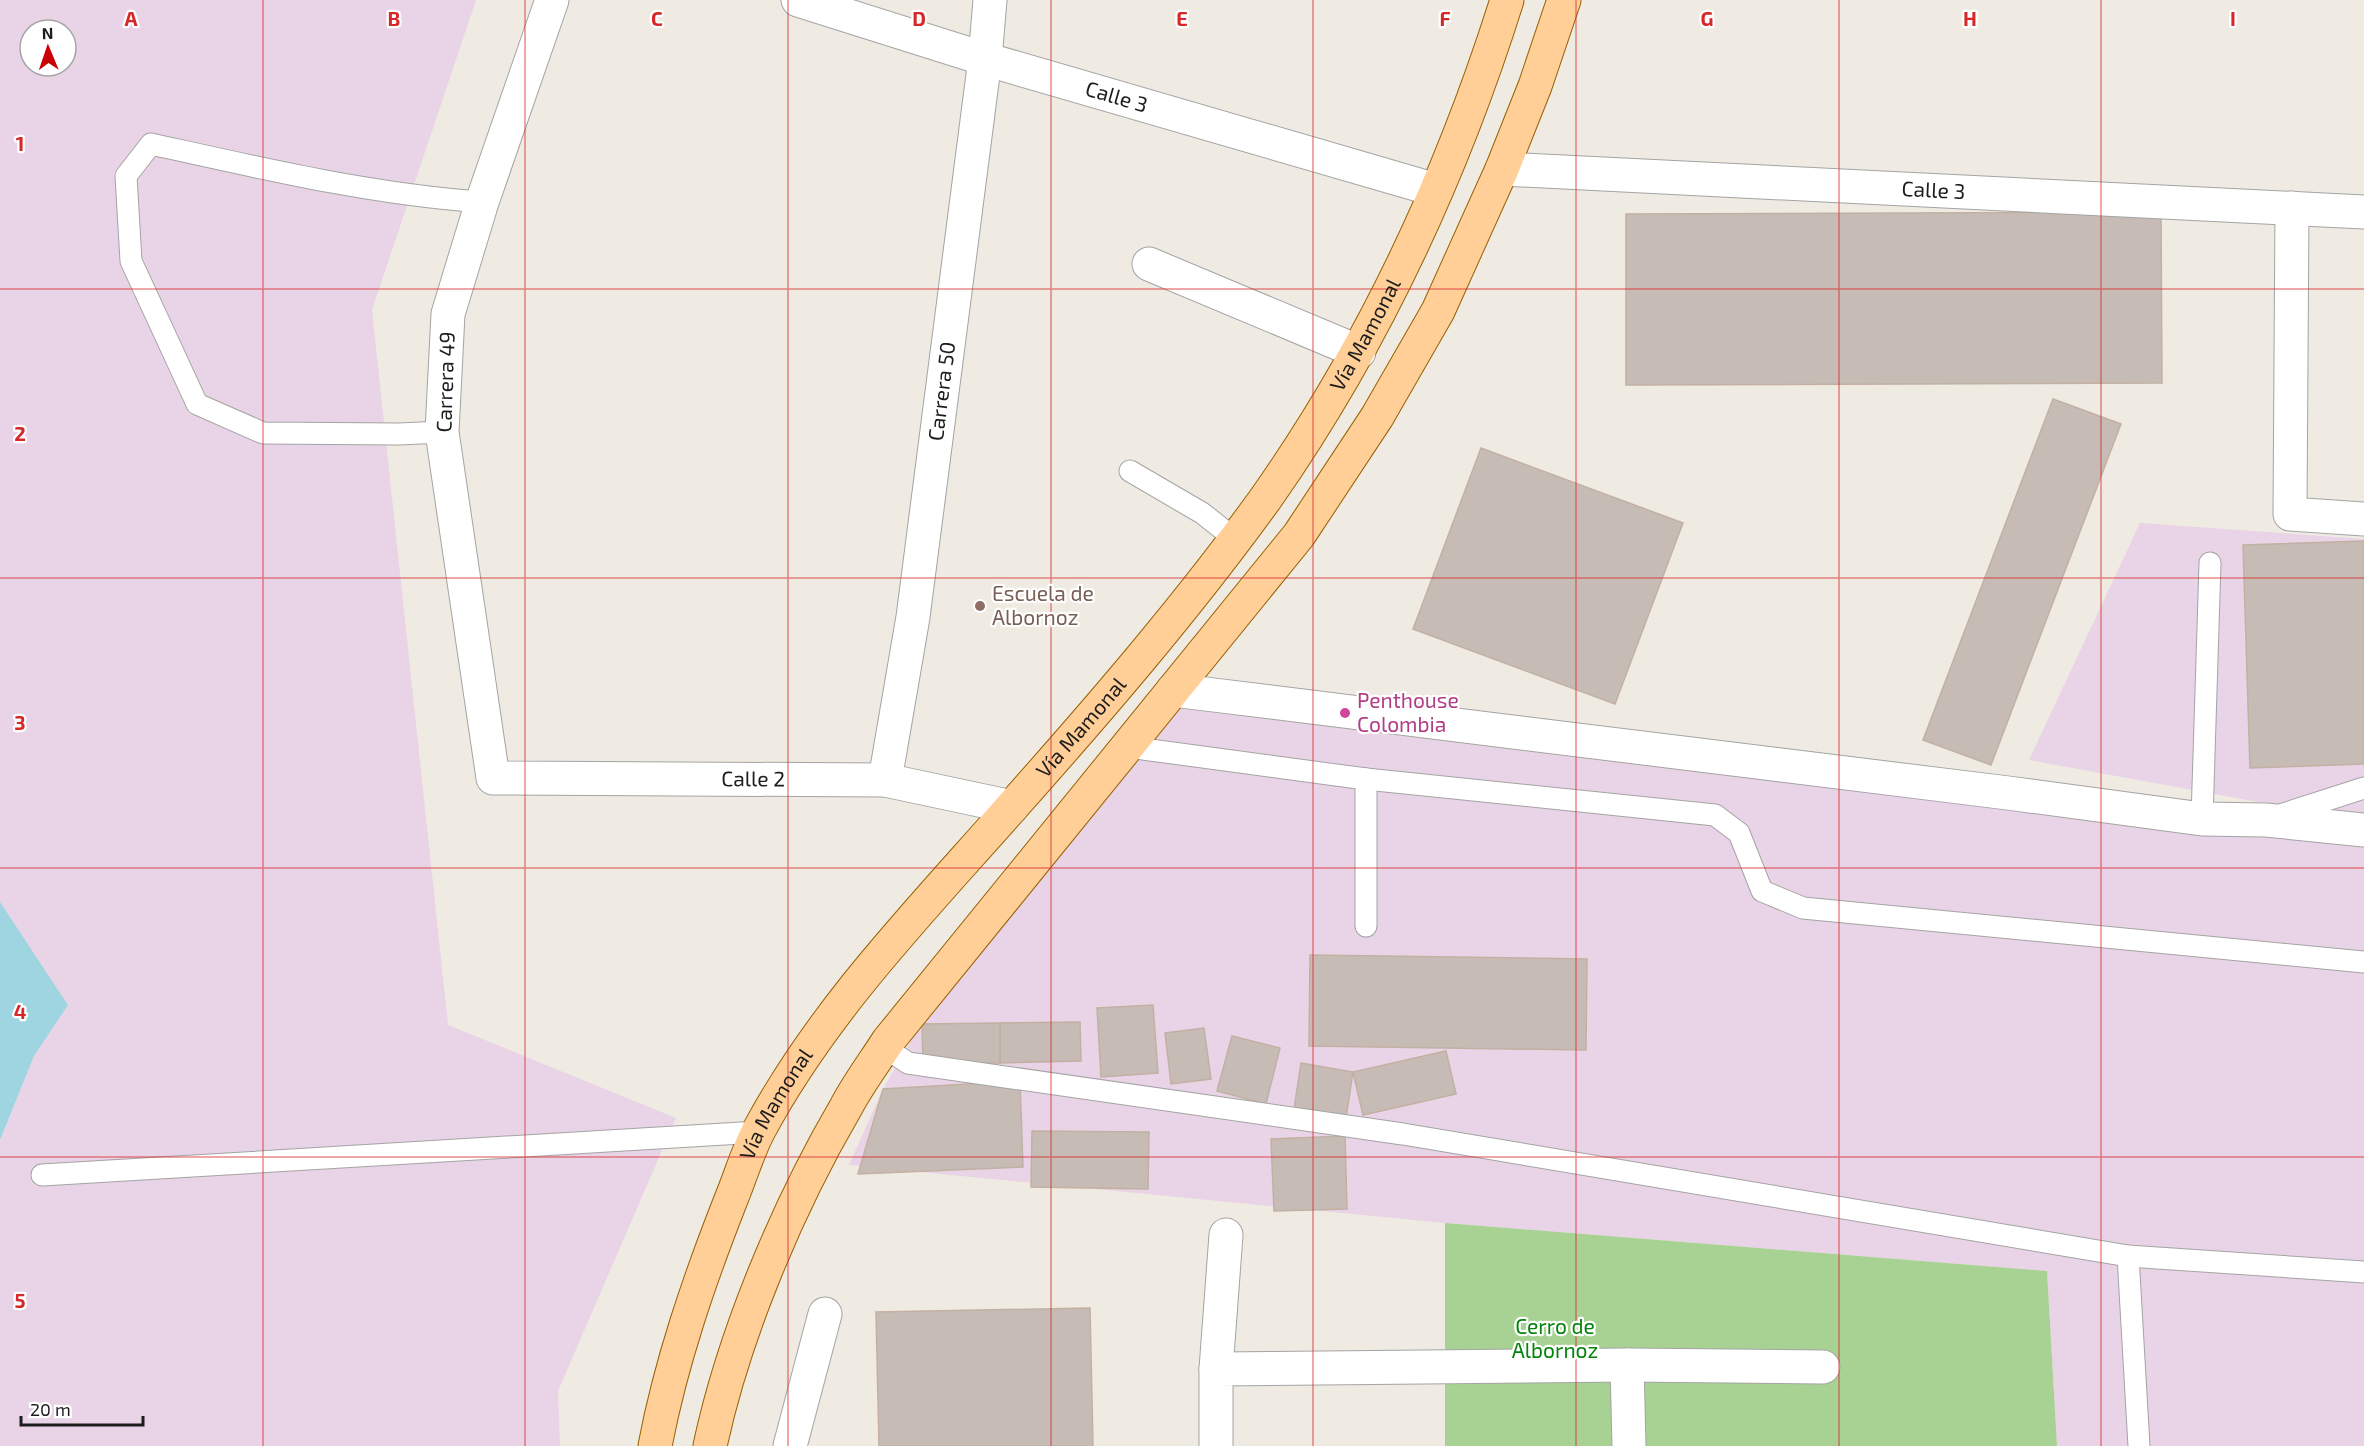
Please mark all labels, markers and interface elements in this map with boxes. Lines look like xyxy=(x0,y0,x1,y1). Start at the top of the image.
text: A xyxy=(124,6,138,30)
text: B xyxy=(388,6,400,30)
text: C xyxy=(651,6,663,30)
text: D xyxy=(912,6,926,30)
text: E xyxy=(1176,6,1188,30)
text: F xyxy=(1439,6,1451,30)
text: G xyxy=(1701,6,1713,30)
text: H xyxy=(1963,6,1977,30)
text: I xyxy=(2230,6,2236,30)
north arrow xyxy=(18,18,78,78)
text: N xyxy=(41,23,54,42)
street label: Calle 3 xyxy=(1083,75,1151,117)
text: 1 xyxy=(16,131,24,155)
street label: Calle 3 xyxy=(1901,175,1966,203)
street label: Vía Mamonal xyxy=(1324,273,1405,395)
street label: Carrera 49 xyxy=(430,331,459,433)
street label: Carrera 50 xyxy=(922,340,959,442)
text: 2 xyxy=(14,421,26,445)
place label: Escuela de Albornoz xyxy=(992,580,1094,629)
marker: Escuela de Albornoz xyxy=(973,599,987,613)
street label: Vía Mamonal xyxy=(1030,671,1131,782)
place label: Penthouse Colombia xyxy=(1357,687,1459,736)
marker: Penthouse Colombia xyxy=(1338,706,1352,720)
text: 3 xyxy=(14,710,26,734)
street label: Calle 2 xyxy=(721,765,785,790)
text: 4 xyxy=(14,999,27,1023)
street label: Vía Mamonal xyxy=(733,1042,817,1163)
text: 5 xyxy=(14,1288,26,1312)
park label: Cerro de Albornoz xyxy=(1512,1313,1598,1362)
scale bar xyxy=(21,1389,142,1427)
text: 20 m xyxy=(30,1398,71,1420)

